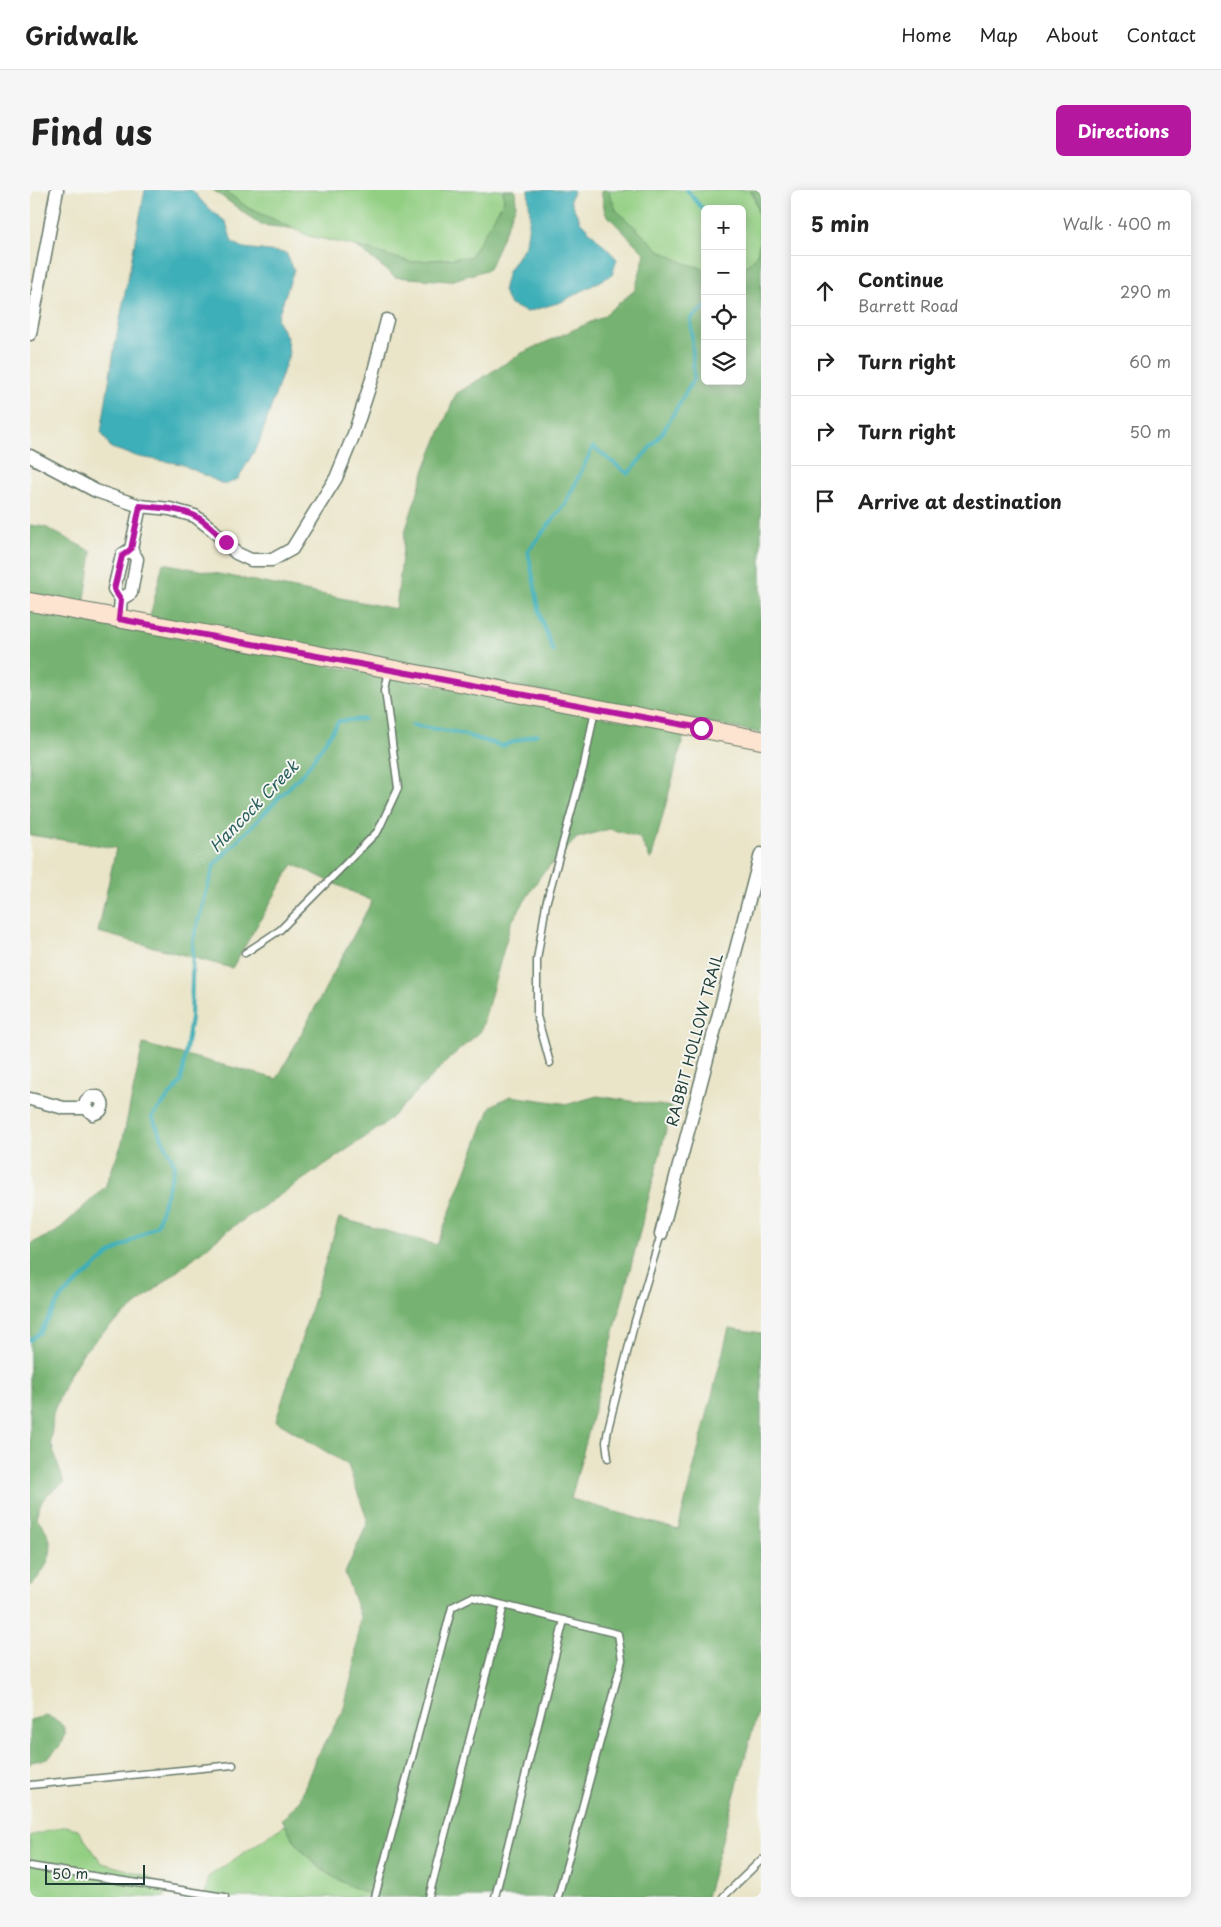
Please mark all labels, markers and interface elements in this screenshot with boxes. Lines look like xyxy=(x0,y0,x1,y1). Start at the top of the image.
text: Gridwalk xyxy=(25,17,138,53)
text: Home xyxy=(901,21,951,48)
text: Map xyxy=(979,21,1018,48)
text: About xyxy=(1046,21,1098,48)
text: Contact xyxy=(1126,21,1196,48)
text: Find us xyxy=(30,104,152,157)
button: Directions xyxy=(1056,105,1191,156)
map controls xyxy=(701,205,746,385)
button: + xyxy=(701,205,746,250)
text: 5 min xyxy=(811,207,869,239)
text: Walk · 400 m xyxy=(1063,211,1171,235)
button: − xyxy=(701,250,746,295)
text: Continue xyxy=(858,265,944,293)
icon: ahead xyxy=(811,277,839,305)
text: 290 m xyxy=(1120,279,1171,303)
text: Barrett Road xyxy=(858,293,959,317)
button: locate xyxy=(701,295,746,340)
button: layers xyxy=(701,340,746,385)
icon: right xyxy=(811,347,839,375)
text: Turn right xyxy=(858,347,956,375)
text: 60 m xyxy=(1129,349,1171,373)
icon: right xyxy=(811,417,839,445)
text: Turn right xyxy=(858,417,956,445)
text: 50 m xyxy=(1130,419,1171,443)
icon: arrive xyxy=(811,487,839,515)
text: Arrive at destination xyxy=(858,487,1062,515)
route end xyxy=(215,531,238,554)
route start xyxy=(690,717,713,740)
water label: Hancock Creek xyxy=(203,753,304,857)
street label: RABBIT HOLLOW TRAIL xyxy=(659,950,728,1129)
scale bar xyxy=(45,1862,145,1885)
text: 50 m xyxy=(52,1863,88,1884)

